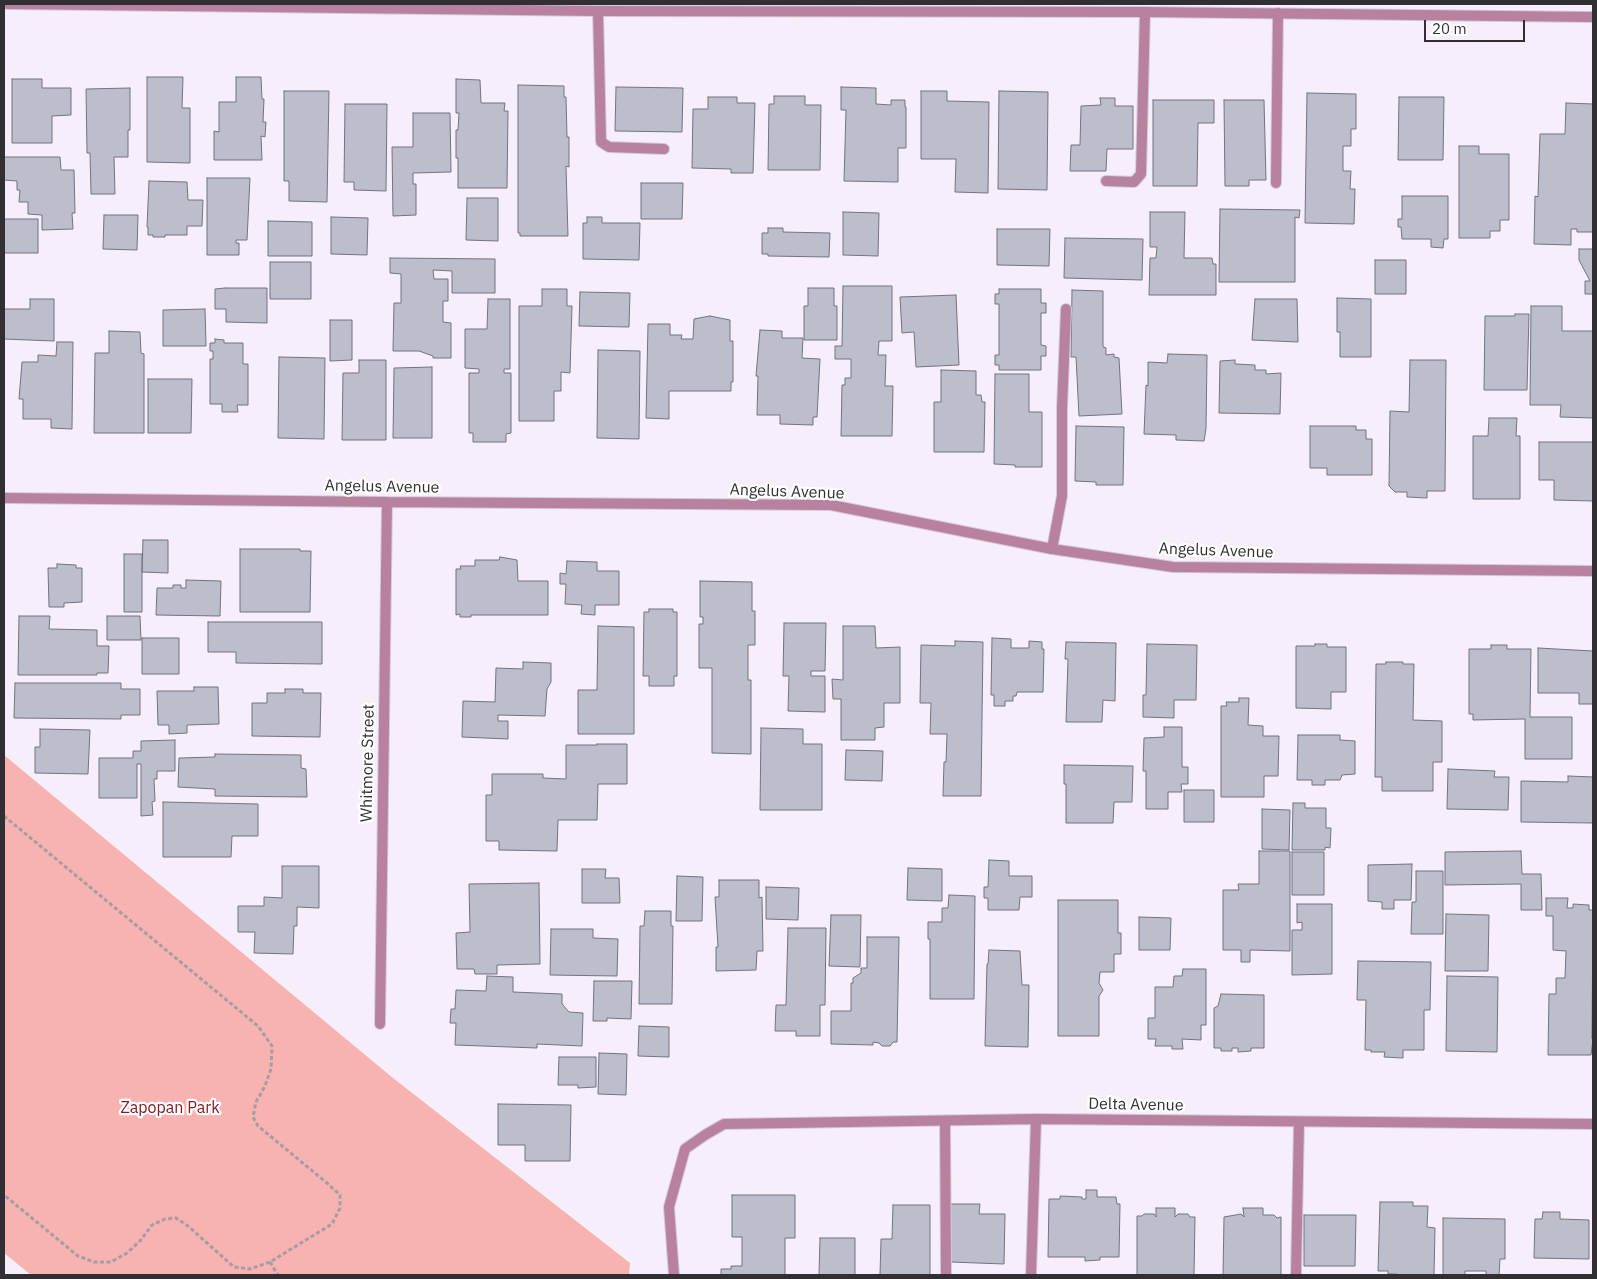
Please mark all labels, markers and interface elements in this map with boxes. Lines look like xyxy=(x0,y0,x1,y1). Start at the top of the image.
scale bar xyxy=(1427,10,1528,42)
text: 20 m xyxy=(1432,19,1467,38)
street label: Angelus Avenue xyxy=(324,476,440,498)
street label: Angelus Avenue xyxy=(729,480,845,504)
street label: Angelus Avenue xyxy=(1158,539,1274,563)
street label: Whitmore Street xyxy=(357,704,379,822)
street label: Delta Avenue xyxy=(1088,1095,1184,1115)
park label: Zapopan Park xyxy=(120,1098,220,1118)

